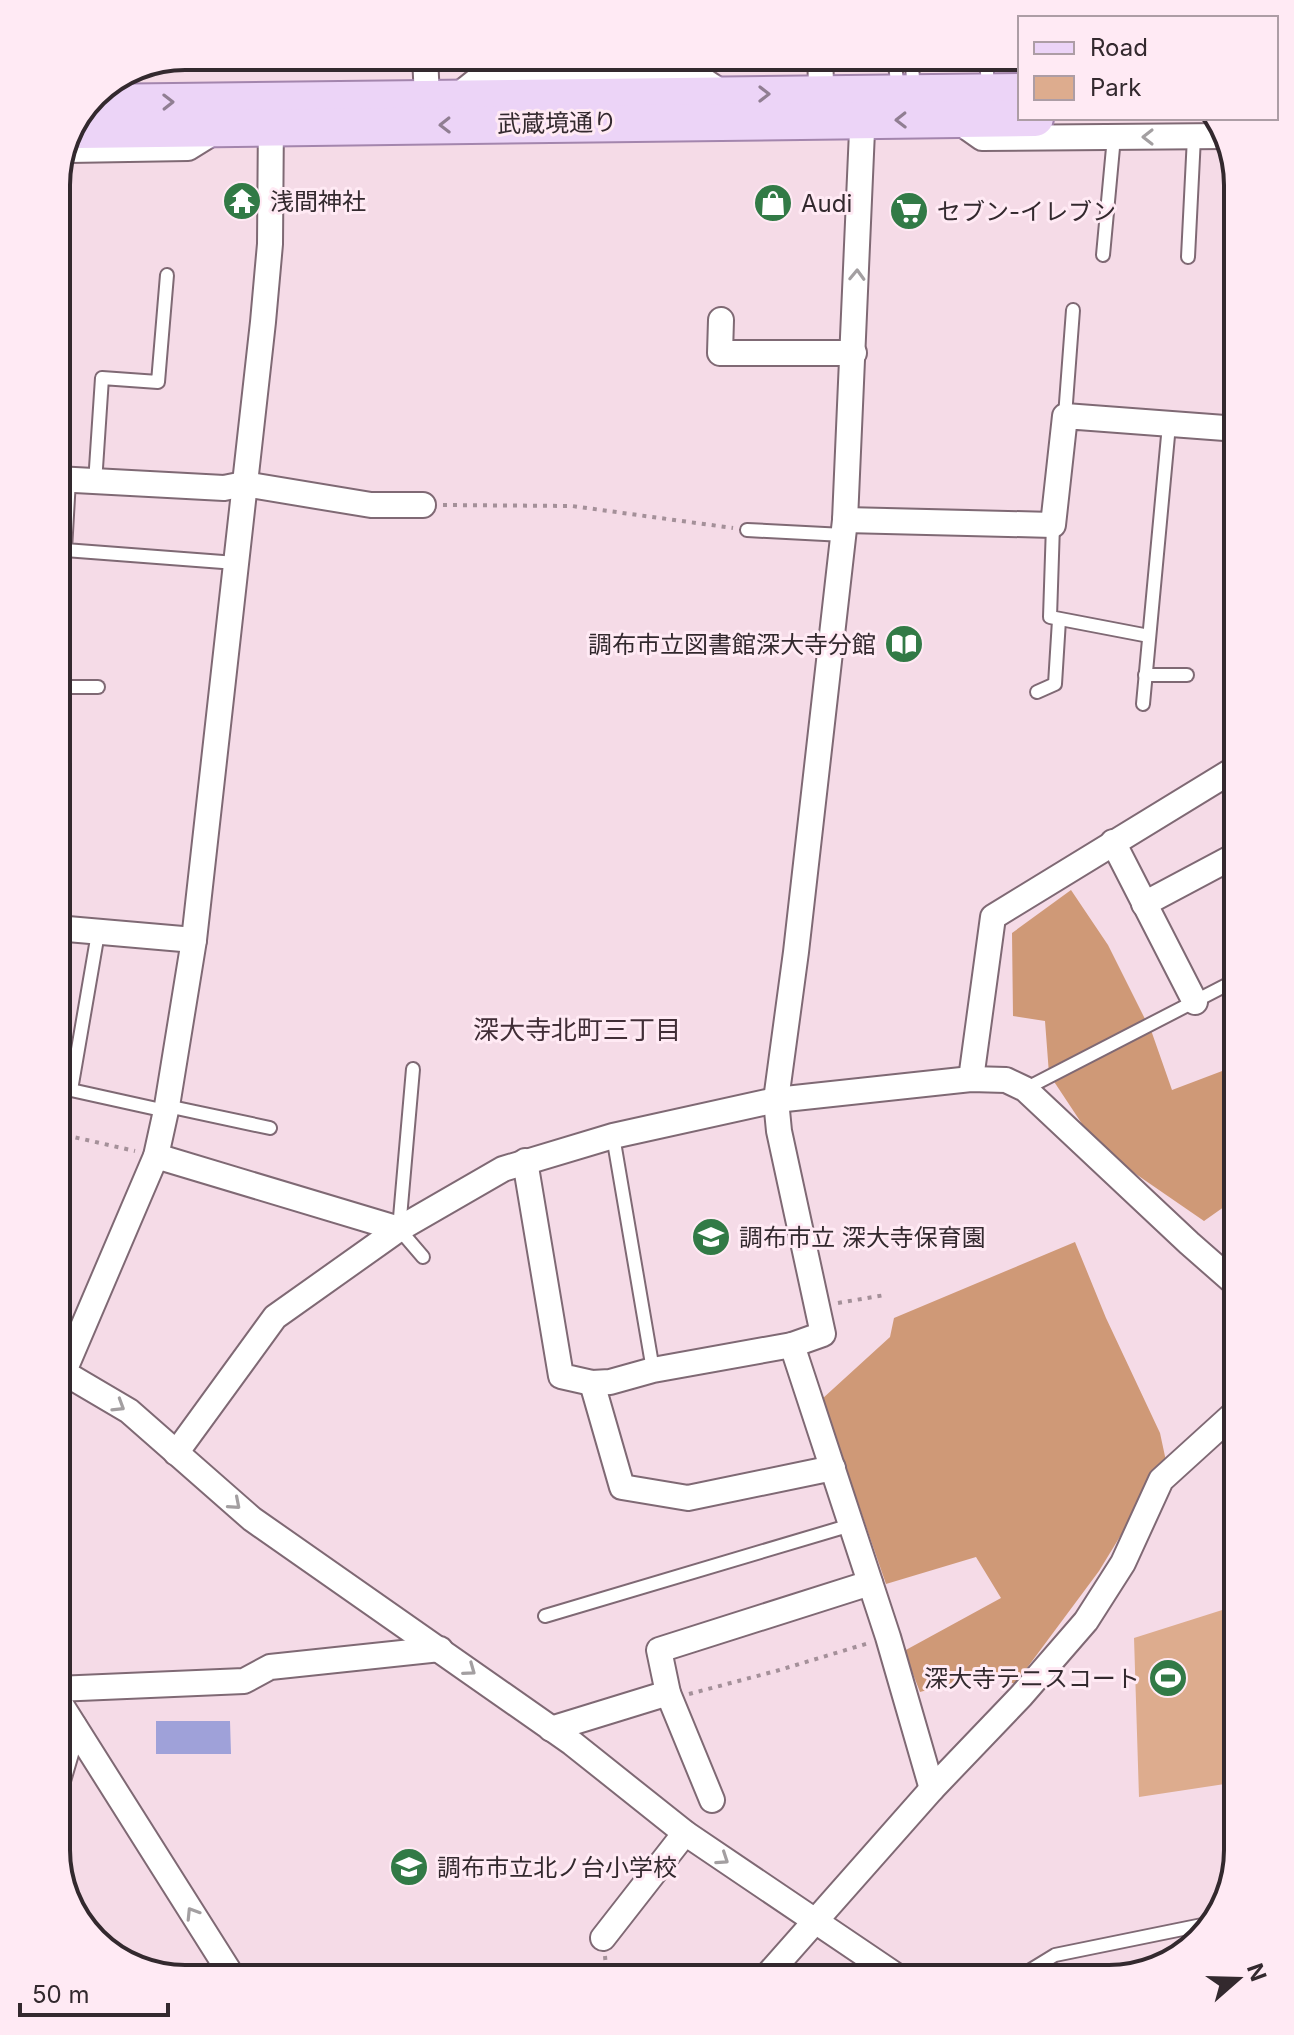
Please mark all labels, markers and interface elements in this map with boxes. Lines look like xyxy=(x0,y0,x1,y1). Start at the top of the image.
legend xyxy=(1018,16,1278,120)
text: Road xyxy=(1090,33,1148,62)
text: Park xyxy=(1090,73,1141,102)
one-way arrow xyxy=(758,85,771,103)
one-way arrow xyxy=(162,93,175,111)
street label: 武蔵境通り xyxy=(497,107,617,139)
one-way arrow xyxy=(894,111,907,129)
one-way arrow xyxy=(438,116,451,134)
one-way arrow xyxy=(1141,128,1154,146)
temple icon: 浅間神社 xyxy=(221,180,263,222)
shop icon: Audi xyxy=(752,182,794,224)
place label: 浅間神社 xyxy=(270,187,366,216)
place label: Audi xyxy=(801,189,852,218)
supermarket icon: セブン-イレブン xyxy=(888,190,930,232)
place label: セブン-イレブン xyxy=(937,197,1116,226)
one-way arrow xyxy=(849,268,866,281)
library icon: 調布市立図書館深大寺分館 xyxy=(883,623,925,665)
place label: 調布市立図書館深大寺分館 xyxy=(588,630,876,659)
district label: 深大寺北町三丁目 xyxy=(473,1014,681,1045)
school or university icon: 調布市立 深大寺保育園 xyxy=(690,1216,732,1258)
place label: 調布市立 深大寺保育園 xyxy=(739,1223,986,1252)
one-way arrow xyxy=(111,1396,125,1411)
one-way arrow xyxy=(225,1494,240,1509)
sports icon: 深大寺テニスコート xyxy=(1147,1657,1189,1699)
one-way arrow xyxy=(461,1660,475,1675)
place label: 深大寺テニスコート xyxy=(924,1664,1140,1693)
school or university icon: 調布市立北ノ台小学校 xyxy=(388,1846,430,1888)
one-way arrow xyxy=(714,1849,728,1864)
place label: 調布市立北ノ台小学校 xyxy=(437,1853,677,1882)
one-way arrow xyxy=(187,1907,202,1922)
north arrow xyxy=(1198,1939,1278,2019)
text: N xyxy=(1242,1960,1272,1984)
scale bar xyxy=(20,1967,168,2017)
text: 50 m xyxy=(32,1980,90,2009)

